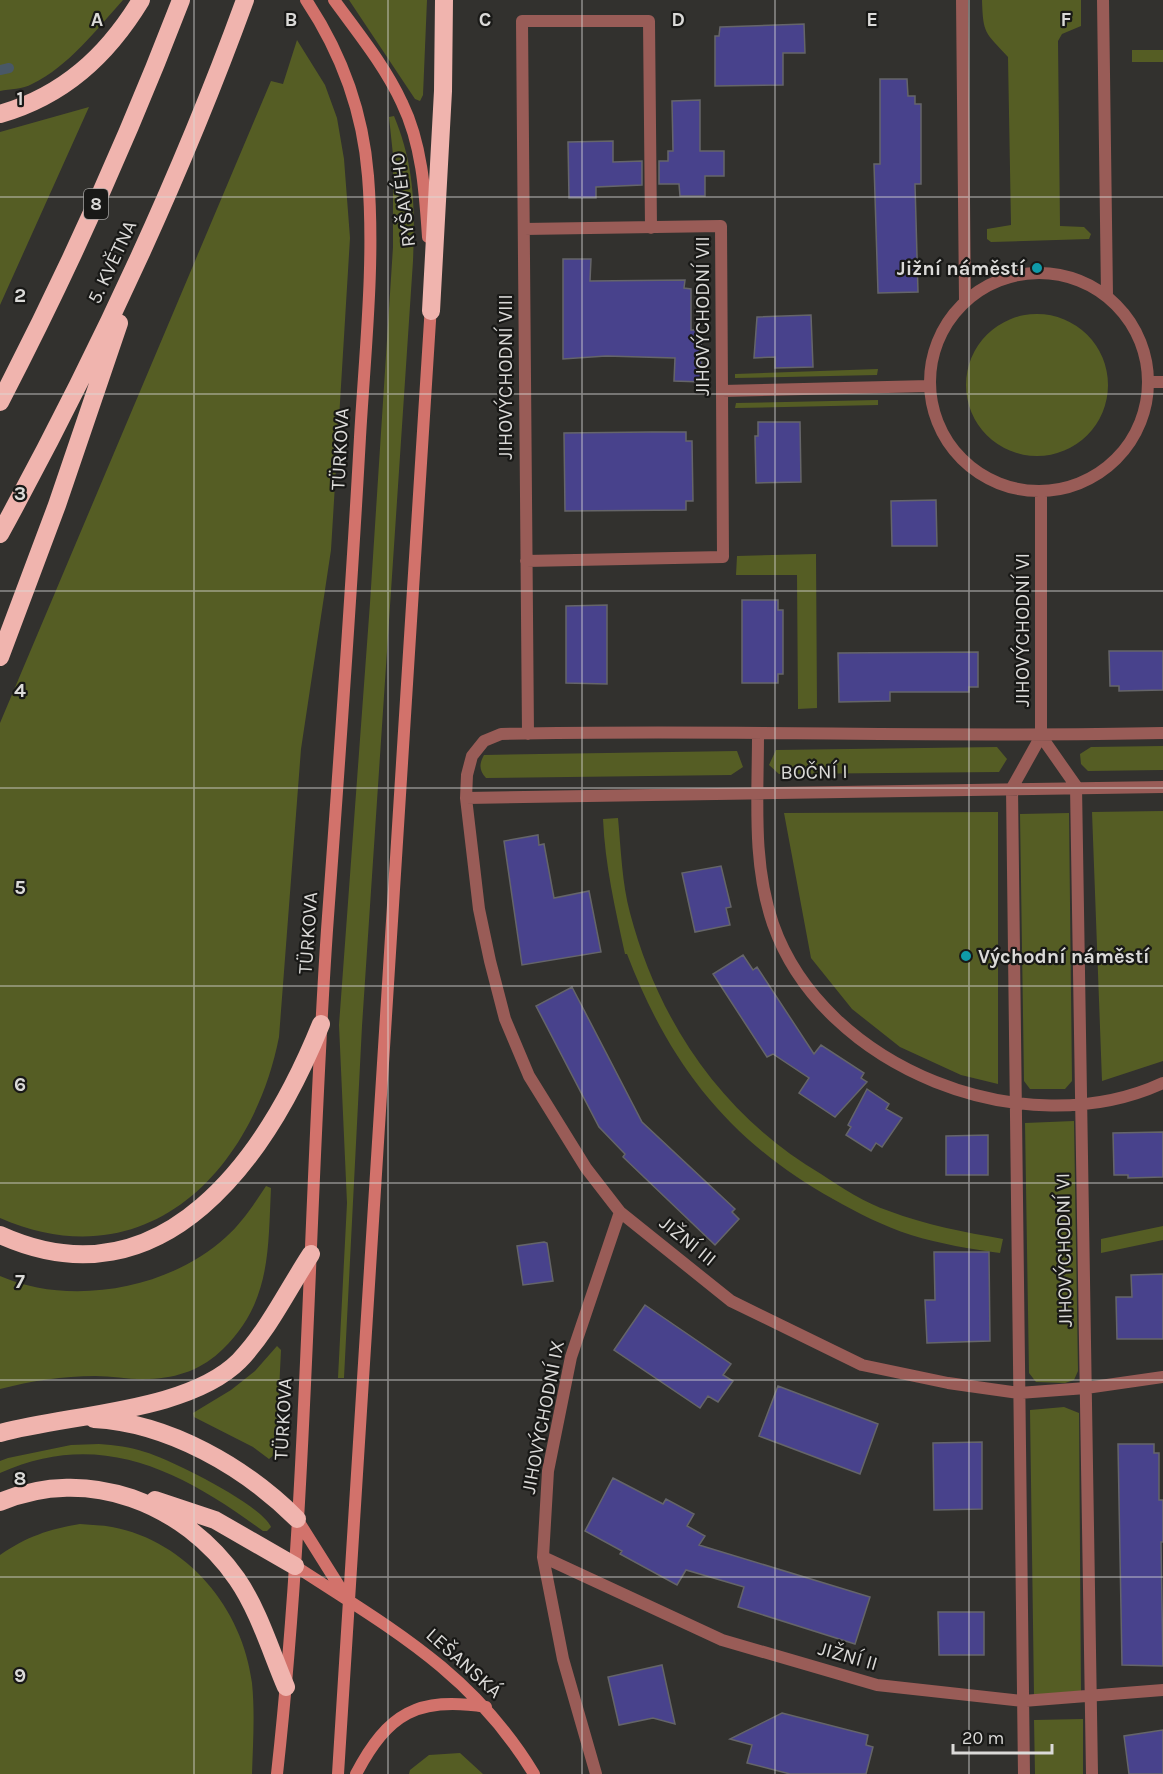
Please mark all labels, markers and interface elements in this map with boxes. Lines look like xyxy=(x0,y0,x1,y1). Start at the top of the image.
text: A xyxy=(91,8,104,31)
text: B xyxy=(285,8,297,31)
text: C xyxy=(479,8,491,31)
text: D xyxy=(671,8,685,31)
text: E xyxy=(866,8,878,31)
text: F xyxy=(1061,8,1072,31)
text: 1 xyxy=(16,87,24,110)
street label: RYŠAVÉHO xyxy=(385,151,420,249)
road number: 8 xyxy=(84,189,108,219)
street label: 5. KVĚTNA xyxy=(82,216,141,307)
street label: JIHOVÝCHODNÍ VII xyxy=(690,236,714,396)
place label: Jižní náměstí xyxy=(897,257,1025,280)
marker: Jižní náměstí xyxy=(1030,261,1044,275)
text: 2 xyxy=(14,284,26,307)
street label: JIHOVÝCHODNÍ VIII xyxy=(493,294,517,460)
street label: TÜRKOVA xyxy=(326,407,354,491)
text: 3 xyxy=(14,482,26,505)
street label: JIHOVÝCHODNÍ VI xyxy=(1010,553,1034,707)
text: 4 xyxy=(14,679,26,702)
street label: BOČNÍ I xyxy=(780,759,848,784)
text: 5 xyxy=(14,876,26,899)
street label: TÜRKOVA xyxy=(294,891,322,975)
place label: Východní náměstí xyxy=(978,945,1150,968)
marker: Východní náměstí xyxy=(959,949,973,963)
text: 6 xyxy=(14,1073,26,1096)
street label: JIHOVÝCHODNÍ VI xyxy=(1050,1173,1077,1327)
street label: JIŽNÍ III xyxy=(655,1210,722,1271)
text: 7 xyxy=(15,1270,25,1293)
street label: JIHOVÝCHODNÍ IX xyxy=(516,1338,569,1496)
street label: TÜRKOVA xyxy=(269,1377,297,1461)
text: 8 xyxy=(14,1467,26,1490)
street label: LEŠANSKÁ xyxy=(422,1622,507,1703)
street label: JIŽNÍ II xyxy=(816,1636,881,1675)
text: 9 xyxy=(14,1664,26,1687)
scale bar xyxy=(953,1717,1052,1755)
text: 20 m xyxy=(962,1727,1004,1749)

